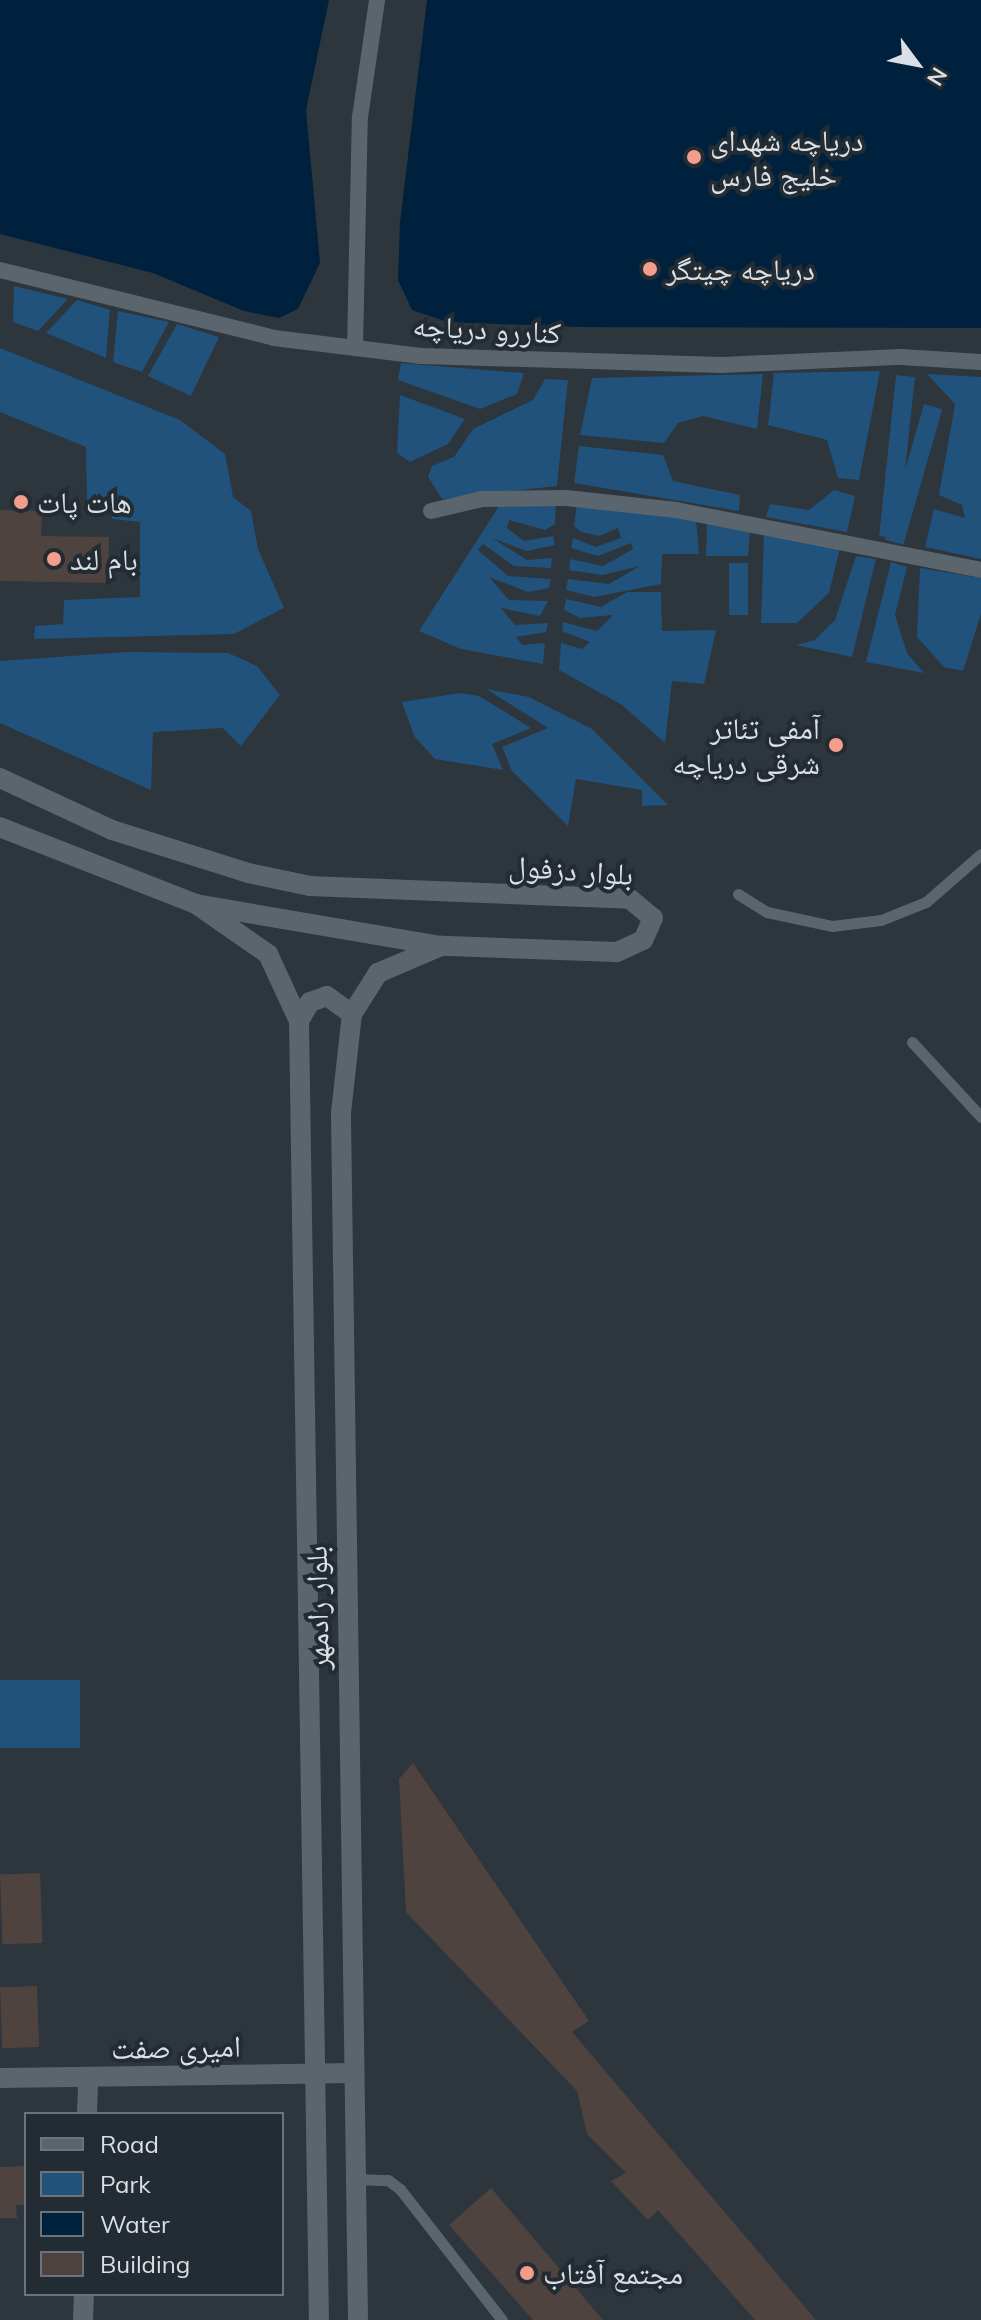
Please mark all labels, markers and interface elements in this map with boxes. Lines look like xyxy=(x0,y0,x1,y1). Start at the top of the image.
north arrow xyxy=(877,24,957,104)
text: N xyxy=(921,62,954,91)
place label: دریاچه شهدای خلیج فارس xyxy=(710,122,863,192)
marker: دریاچه شهدای خلیج فارس xyxy=(685,148,703,166)
place label: دریاچه چیتگر xyxy=(666,251,815,287)
marker: دریاچه چیتگر xyxy=(641,260,659,278)
street label: کناررو دریاچه xyxy=(412,307,562,351)
place label: هات پات xyxy=(37,484,132,520)
marker: هات پات xyxy=(12,493,30,511)
place label: بام لند xyxy=(70,541,138,577)
marker: بام لند xyxy=(45,550,63,568)
place label: آمفی تئاتر شرقی دریاچه xyxy=(673,710,820,780)
marker: آمفی تئاتر شرقی دریاچه xyxy=(827,736,845,754)
street label: بلوار دزفول xyxy=(508,848,634,892)
street label: بلوار رادمهر xyxy=(298,1545,336,1671)
street label: امیری صفت xyxy=(111,2028,241,2066)
legend xyxy=(24,2112,284,2296)
text: Road xyxy=(100,2129,159,2159)
text: Park xyxy=(100,2169,151,2199)
text: Water xyxy=(100,2209,170,2239)
text: Building xyxy=(100,2249,190,2279)
place label: مجتمع آفتاب xyxy=(543,2255,683,2291)
marker: مجتمع آفتاب xyxy=(518,2264,536,2282)

